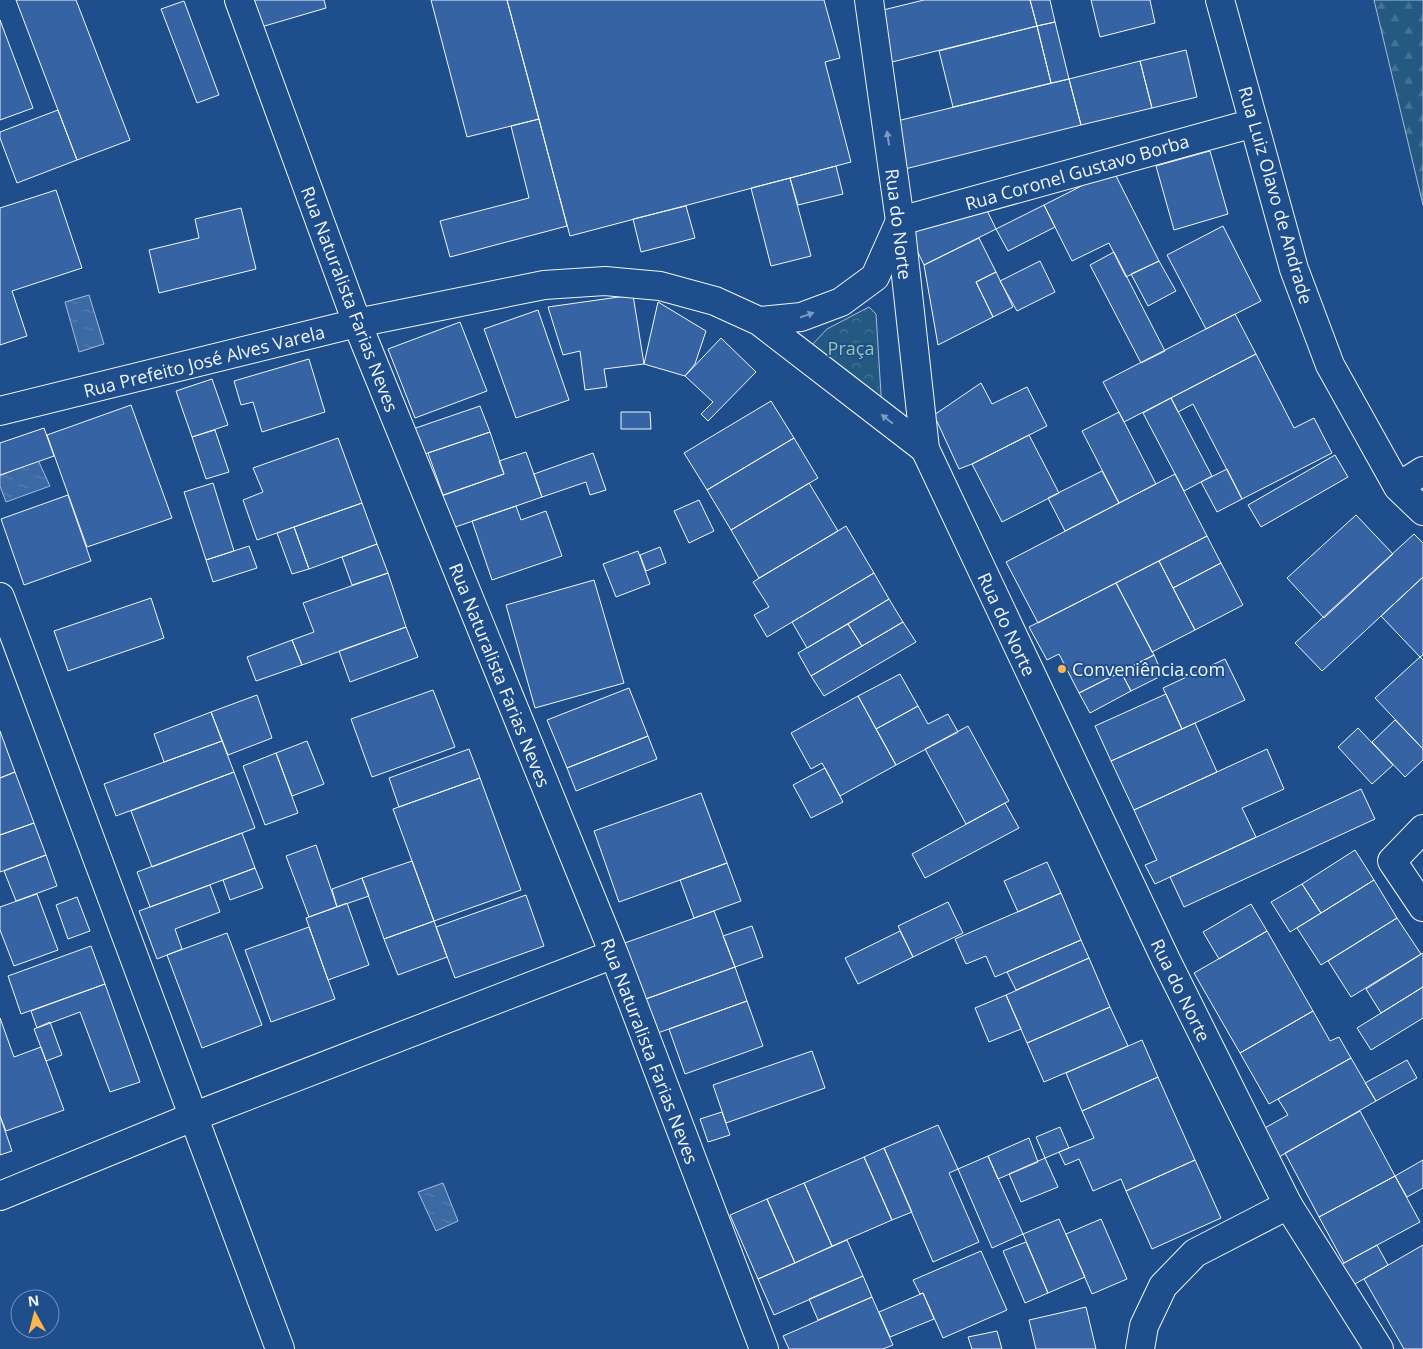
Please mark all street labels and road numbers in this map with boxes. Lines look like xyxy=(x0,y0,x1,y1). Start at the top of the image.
street label: Rua Luiz Olavo de Andrade xyxy=(1233,83,1319,307)
street label: Rua Coronel Gustavo Borba xyxy=(962,128,1192,216)
street label: Rua do Norte xyxy=(880,167,918,281)
street label: Rua Naturalista Farias Neves xyxy=(296,183,404,415)
street label: Rua Prefeito José Alves Varela xyxy=(81,319,327,403)
street label: Rua Naturalista Farias Neves xyxy=(444,559,556,791)
street label: Rua do Norte xyxy=(973,568,1041,680)
street label: Rua Naturalista Farias Neves xyxy=(596,935,704,1167)
street label: Rua do Norte xyxy=(1146,935,1216,1045)

